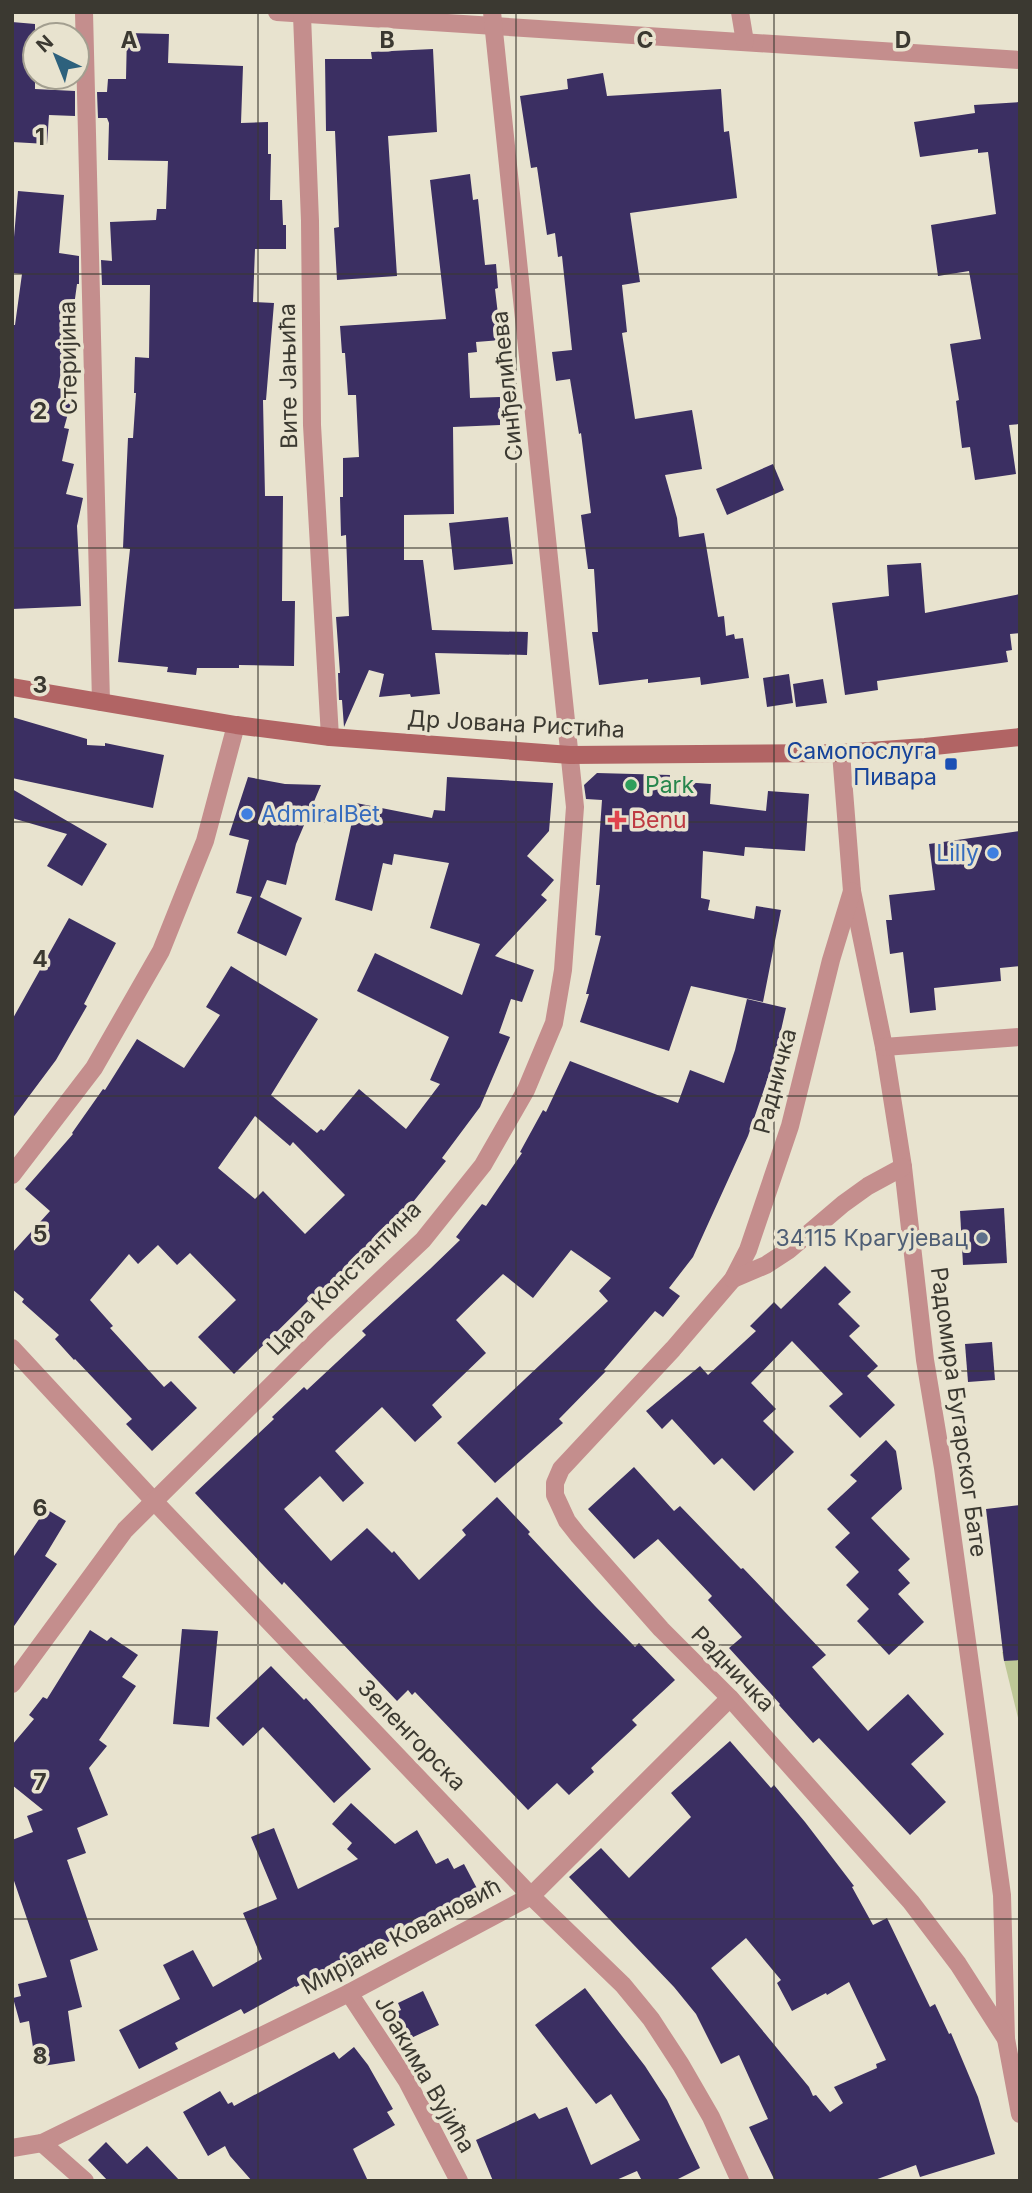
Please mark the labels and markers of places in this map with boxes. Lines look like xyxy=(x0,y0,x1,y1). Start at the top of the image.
place label: Самопослуга Пивара xyxy=(787,737,937,791)
marker: Самопослуга Пивара xyxy=(943,756,959,772)
place label: Park xyxy=(645,771,695,799)
marker: Park xyxy=(623,777,639,793)
place label: AdmiralBet xyxy=(261,800,380,828)
marker: AdmiralBet xyxy=(239,806,255,822)
place label: Benu xyxy=(631,806,687,834)
marker: Benu xyxy=(609,812,625,828)
place label: Lilly xyxy=(936,839,979,867)
marker: Lilly xyxy=(985,845,1001,861)
place label: 34115 Крагујевац xyxy=(776,1224,968,1252)
marker: 34115 Крагујевац xyxy=(974,1230,990,1246)

